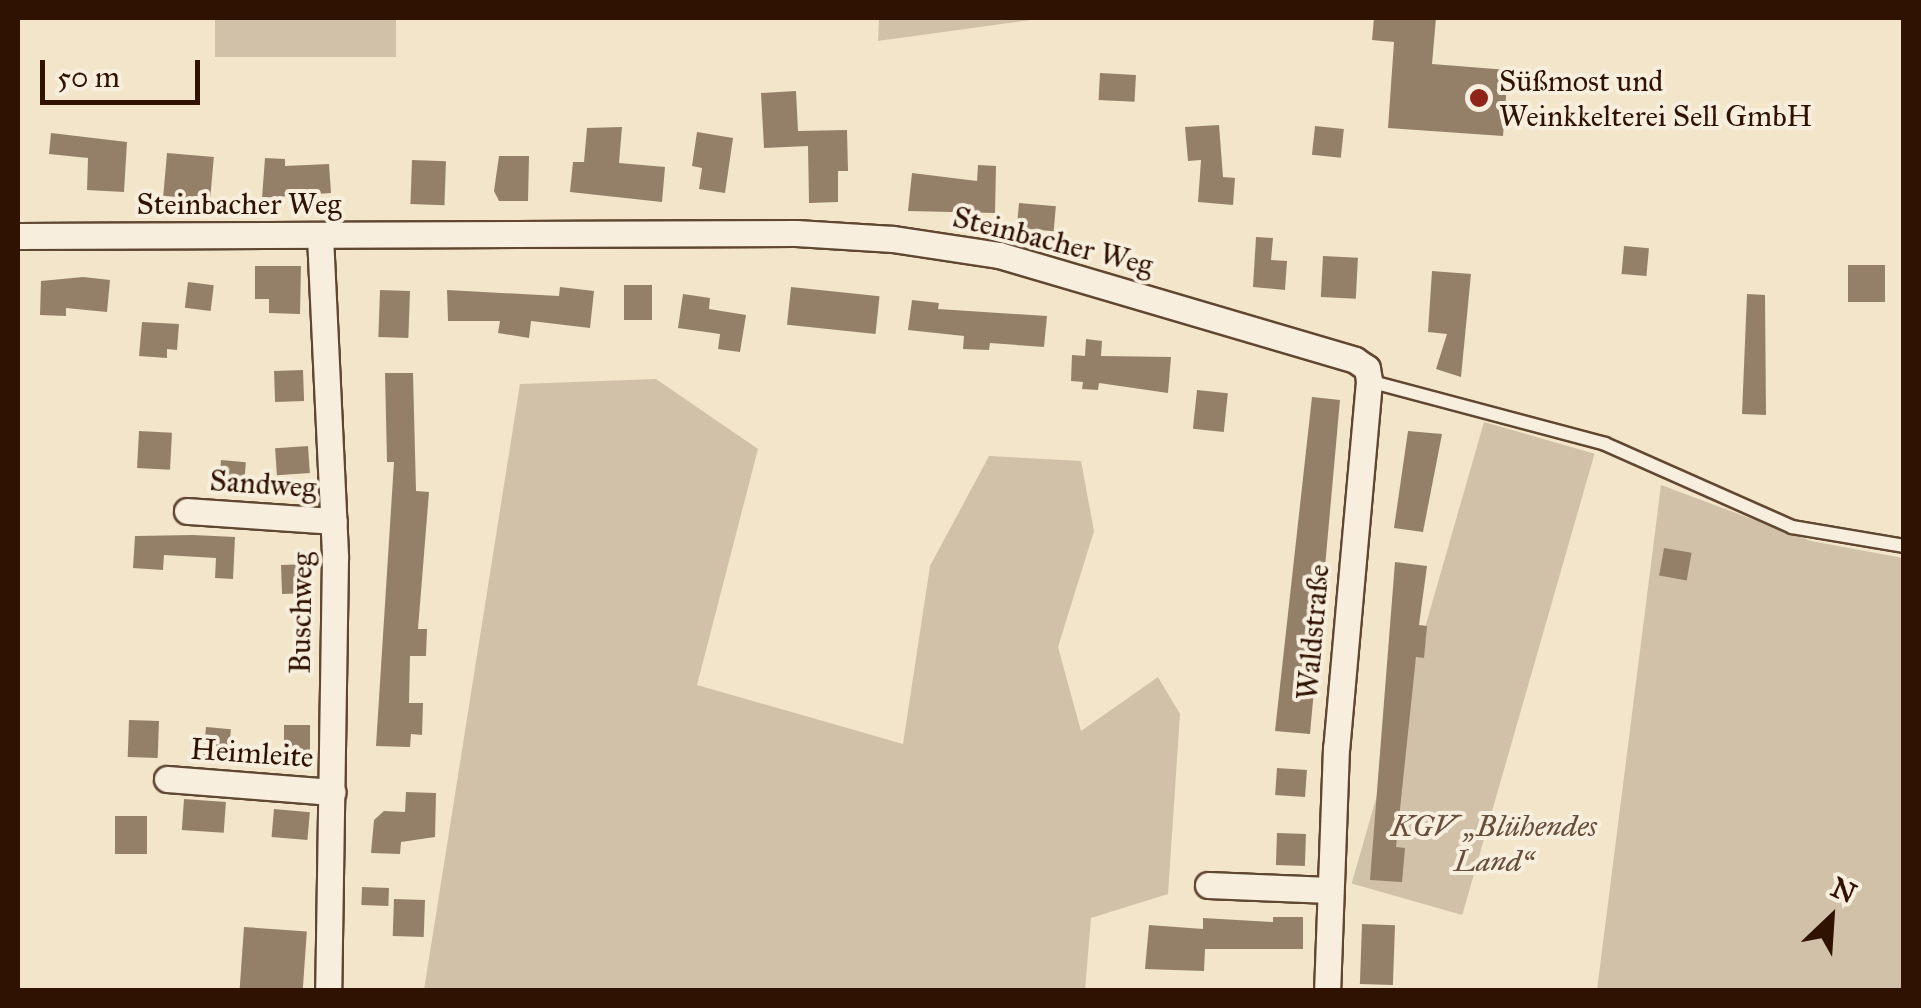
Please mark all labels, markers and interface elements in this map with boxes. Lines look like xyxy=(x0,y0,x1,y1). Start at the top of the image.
scale bar xyxy=(45,40,205,102)
text: 50 m xyxy=(57,59,120,95)
place label: Süßmost und Weinkkelterei Sell GmbH xyxy=(1499,63,1812,134)
marker: Süßmost und Weinkkelterei Sell GmbH xyxy=(1468,87,1490,109)
street label: Steinbacher Weg xyxy=(136,186,342,222)
street label: Steinbacher Weg xyxy=(949,199,1157,283)
street label: Sandweg xyxy=(208,462,318,506)
street label: Buschweg xyxy=(282,552,320,674)
street label: Waldstraße xyxy=(1289,563,1337,701)
street label: Heimleite xyxy=(189,731,315,775)
park label: KGV „Blühendes Land“ xyxy=(1391,808,1597,878)
north arrow xyxy=(1781,868,1881,968)
text: N xyxy=(1826,869,1862,911)

